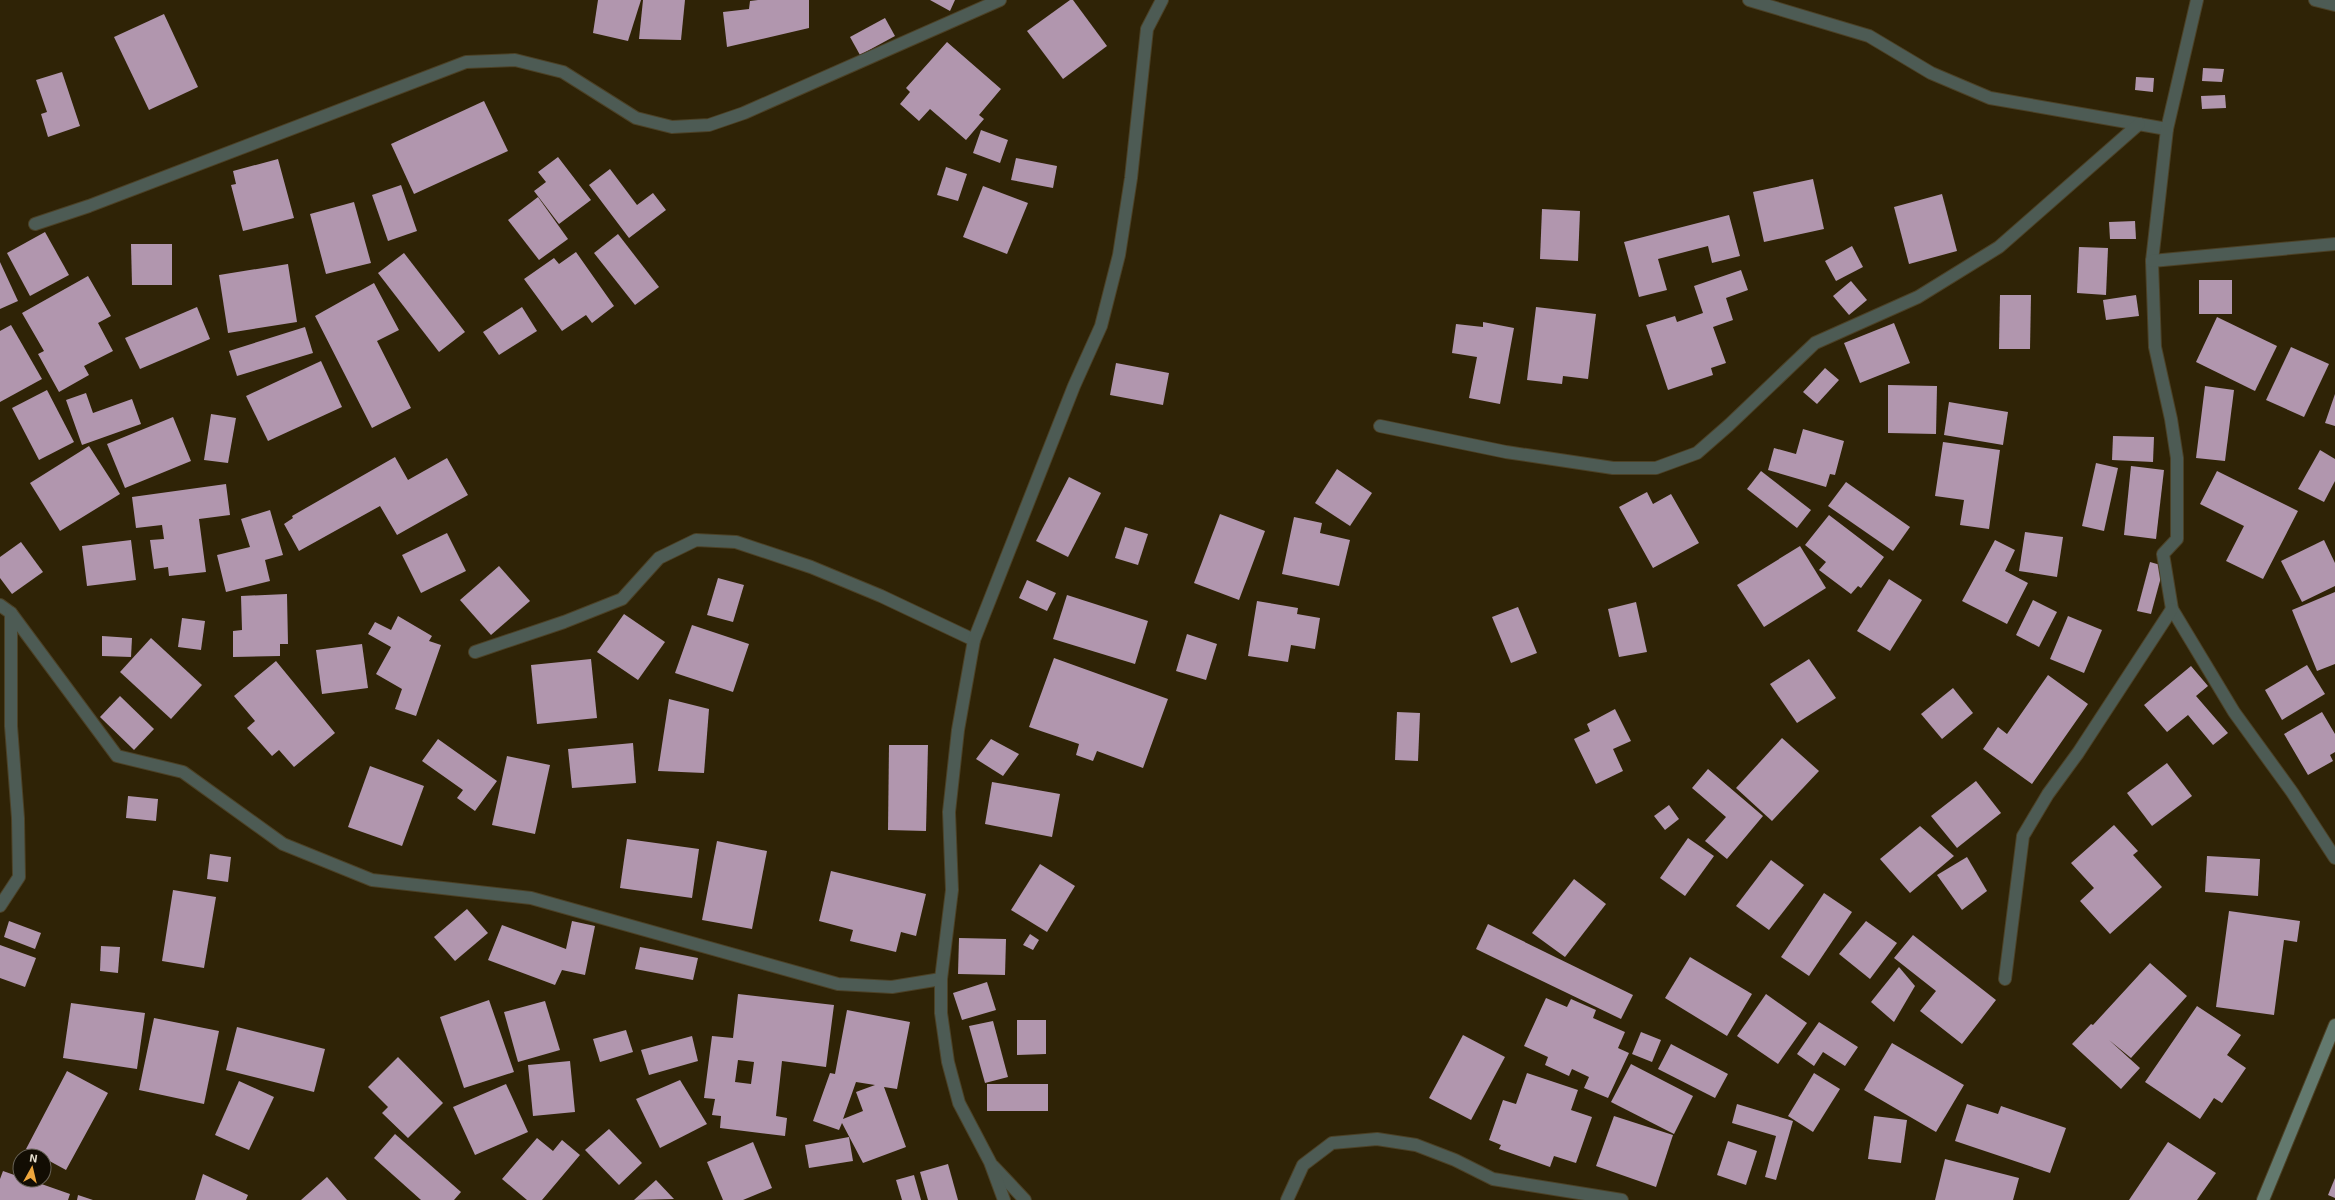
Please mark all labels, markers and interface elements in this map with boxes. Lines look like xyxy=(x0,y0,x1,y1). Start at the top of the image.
north arrow xyxy=(12,1148,52,1188)
text: N xyxy=(29,1151,38,1165)

